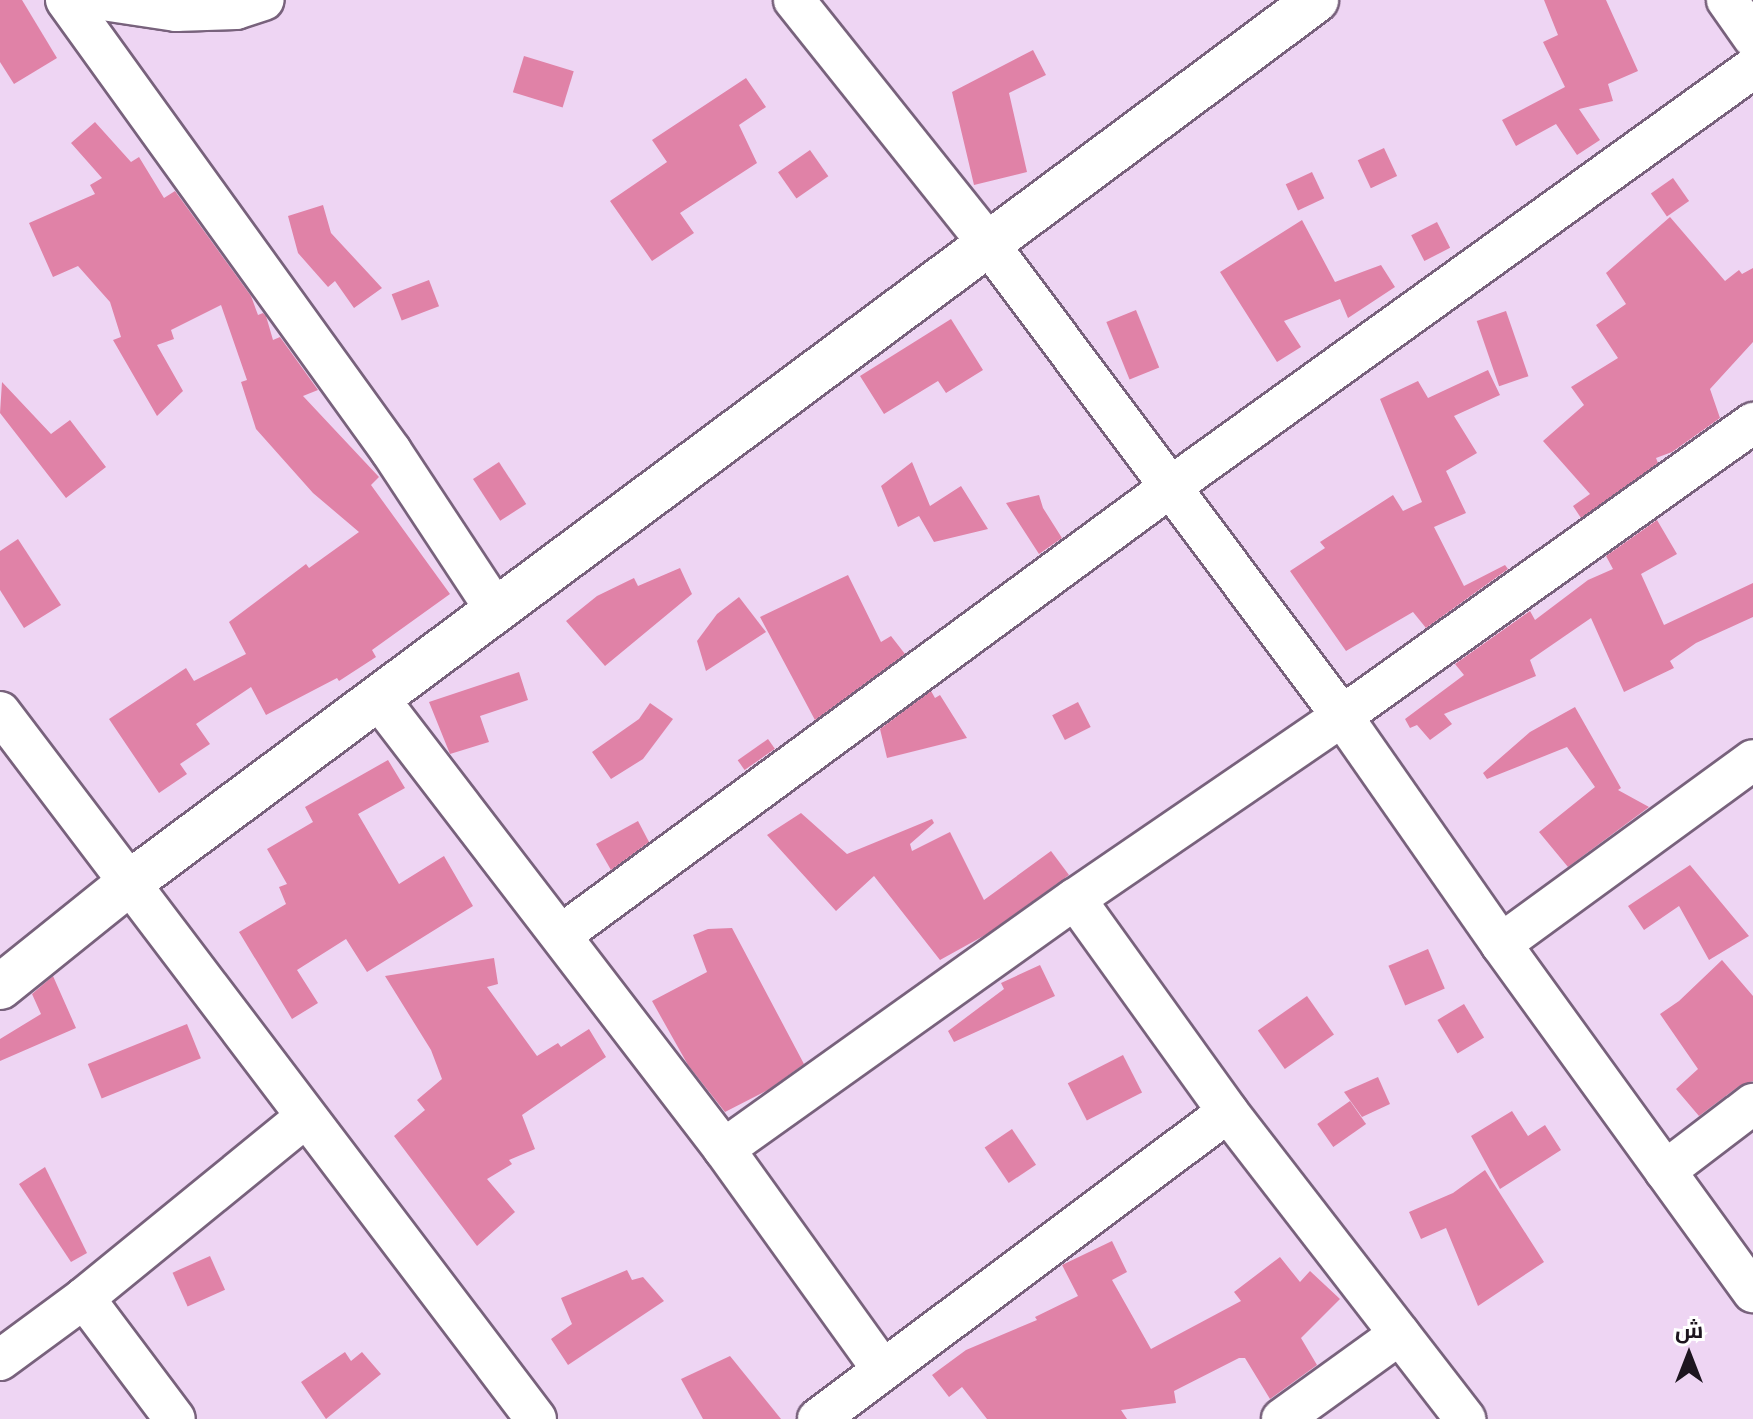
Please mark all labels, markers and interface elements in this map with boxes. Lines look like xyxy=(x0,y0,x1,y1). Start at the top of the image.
north arrow xyxy=(1649,1315,1729,1395)
text: ش xyxy=(1675,1315,1703,1347)

